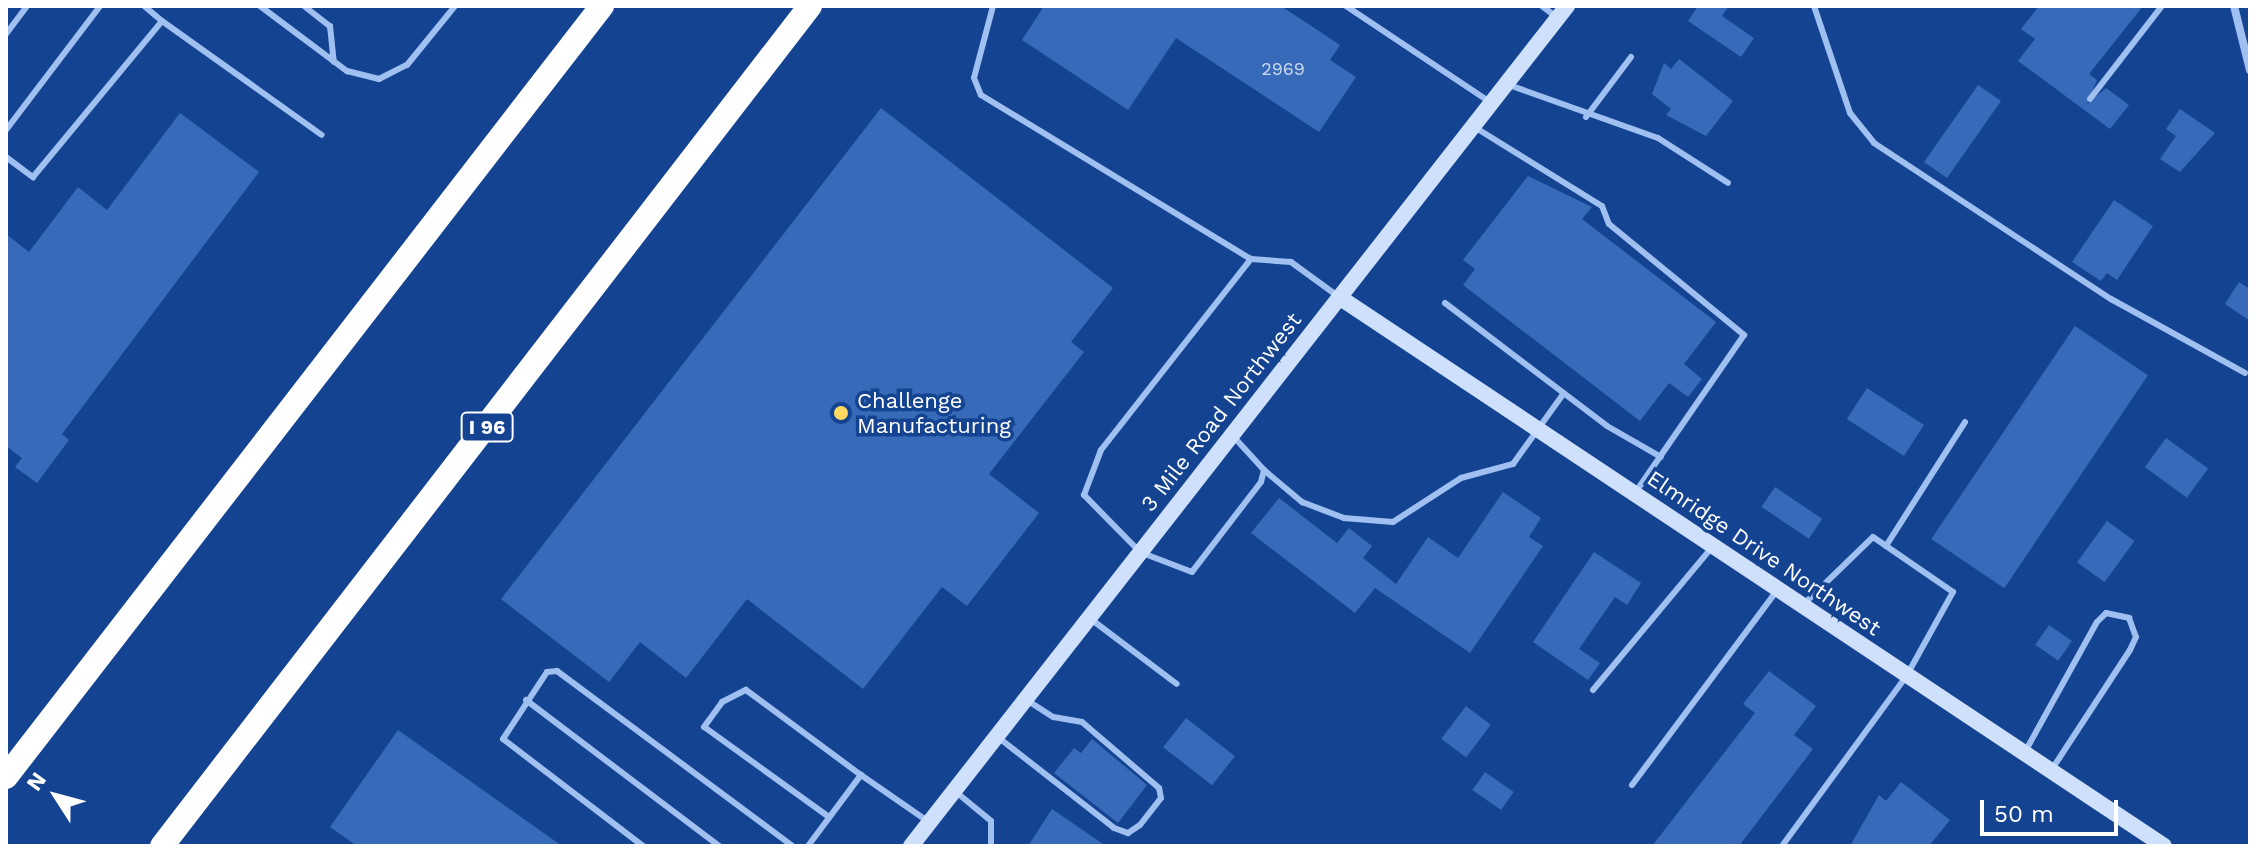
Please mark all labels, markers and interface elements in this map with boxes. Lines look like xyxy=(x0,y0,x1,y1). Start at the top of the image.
house number: 2969 xyxy=(1261,58,1305,80)
street label: 3 Mile Road Northwest xyxy=(1135,307,1307,517)
place label: Challenge Manufacturing xyxy=(857,387,1011,438)
marker: Challenge Manufacturing xyxy=(832,404,850,422)
road number: I 96 xyxy=(459,411,515,443)
street label: Elmridge Drive Northwest xyxy=(1642,465,1886,641)
north arrow xyxy=(16,756,96,836)
text: N xyxy=(21,768,51,796)
scale bar xyxy=(1984,784,2122,834)
text: 50 m xyxy=(1994,800,2054,828)

